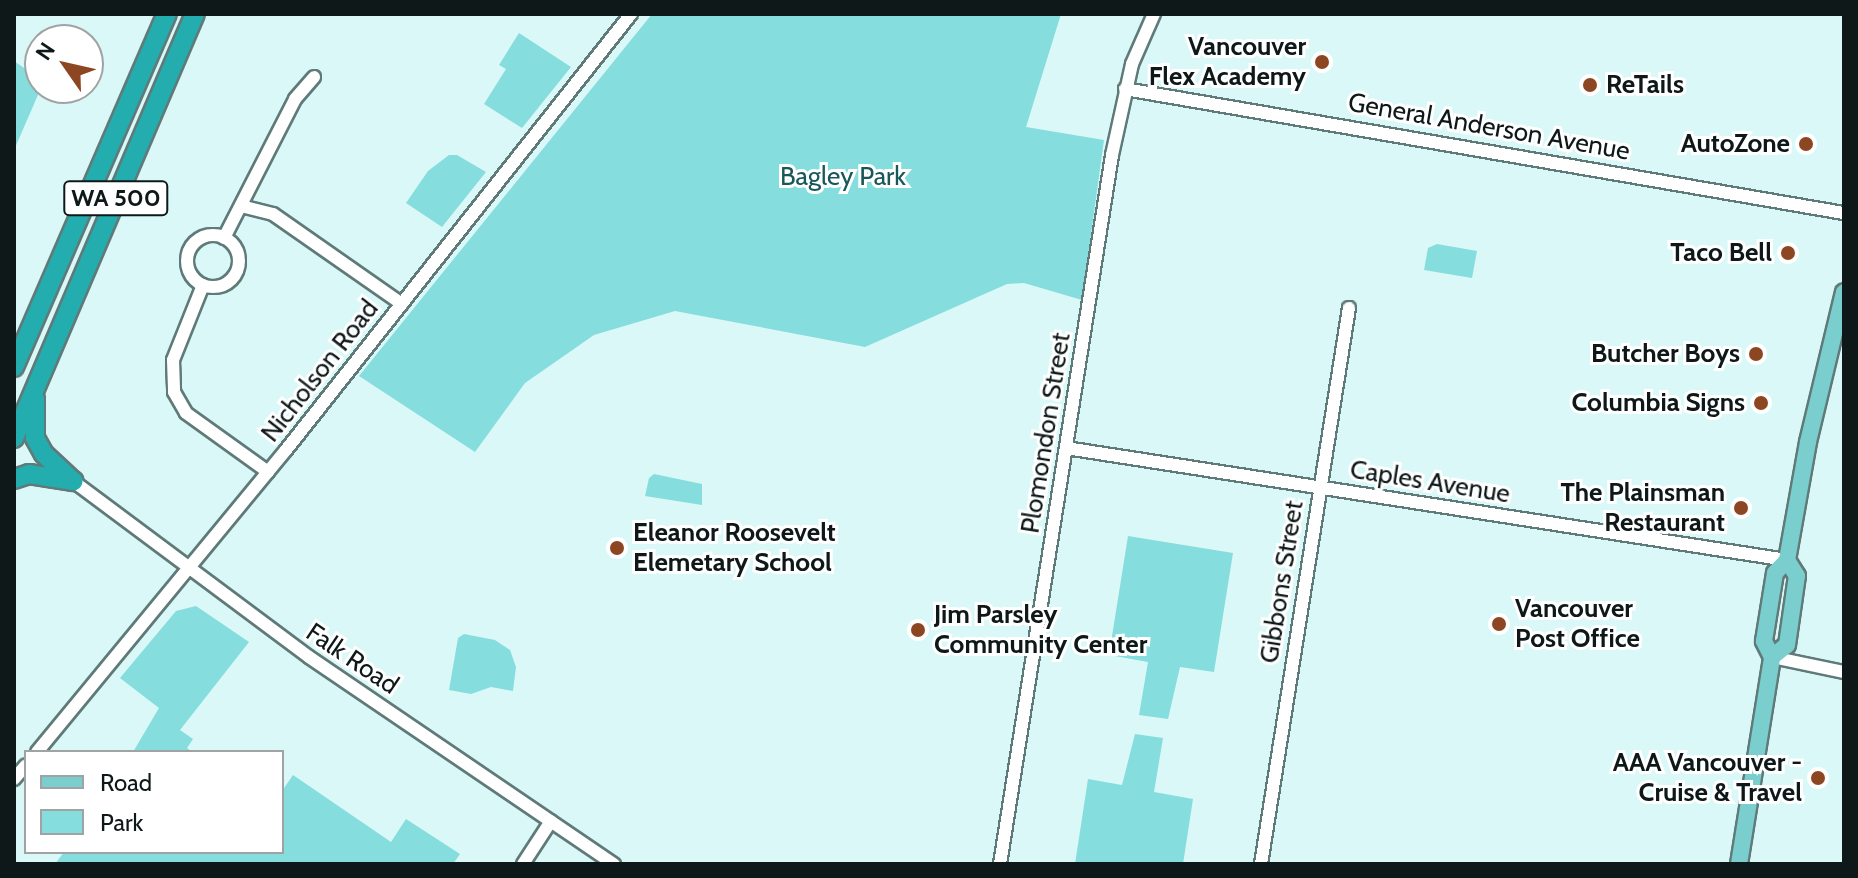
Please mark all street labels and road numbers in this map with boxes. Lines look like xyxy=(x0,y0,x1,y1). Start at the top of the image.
street label: General Anderson Avenue xyxy=(1346,87,1632,167)
road number: WA 500 xyxy=(62,178,170,218)
street label: Nicholson Road xyxy=(255,294,385,448)
street label: Plomondon Street xyxy=(1015,330,1077,536)
street label: Caples Avenue xyxy=(1348,454,1512,510)
street label: Gibbons Street xyxy=(1254,499,1310,665)
street label: Falk Road xyxy=(300,617,404,701)

